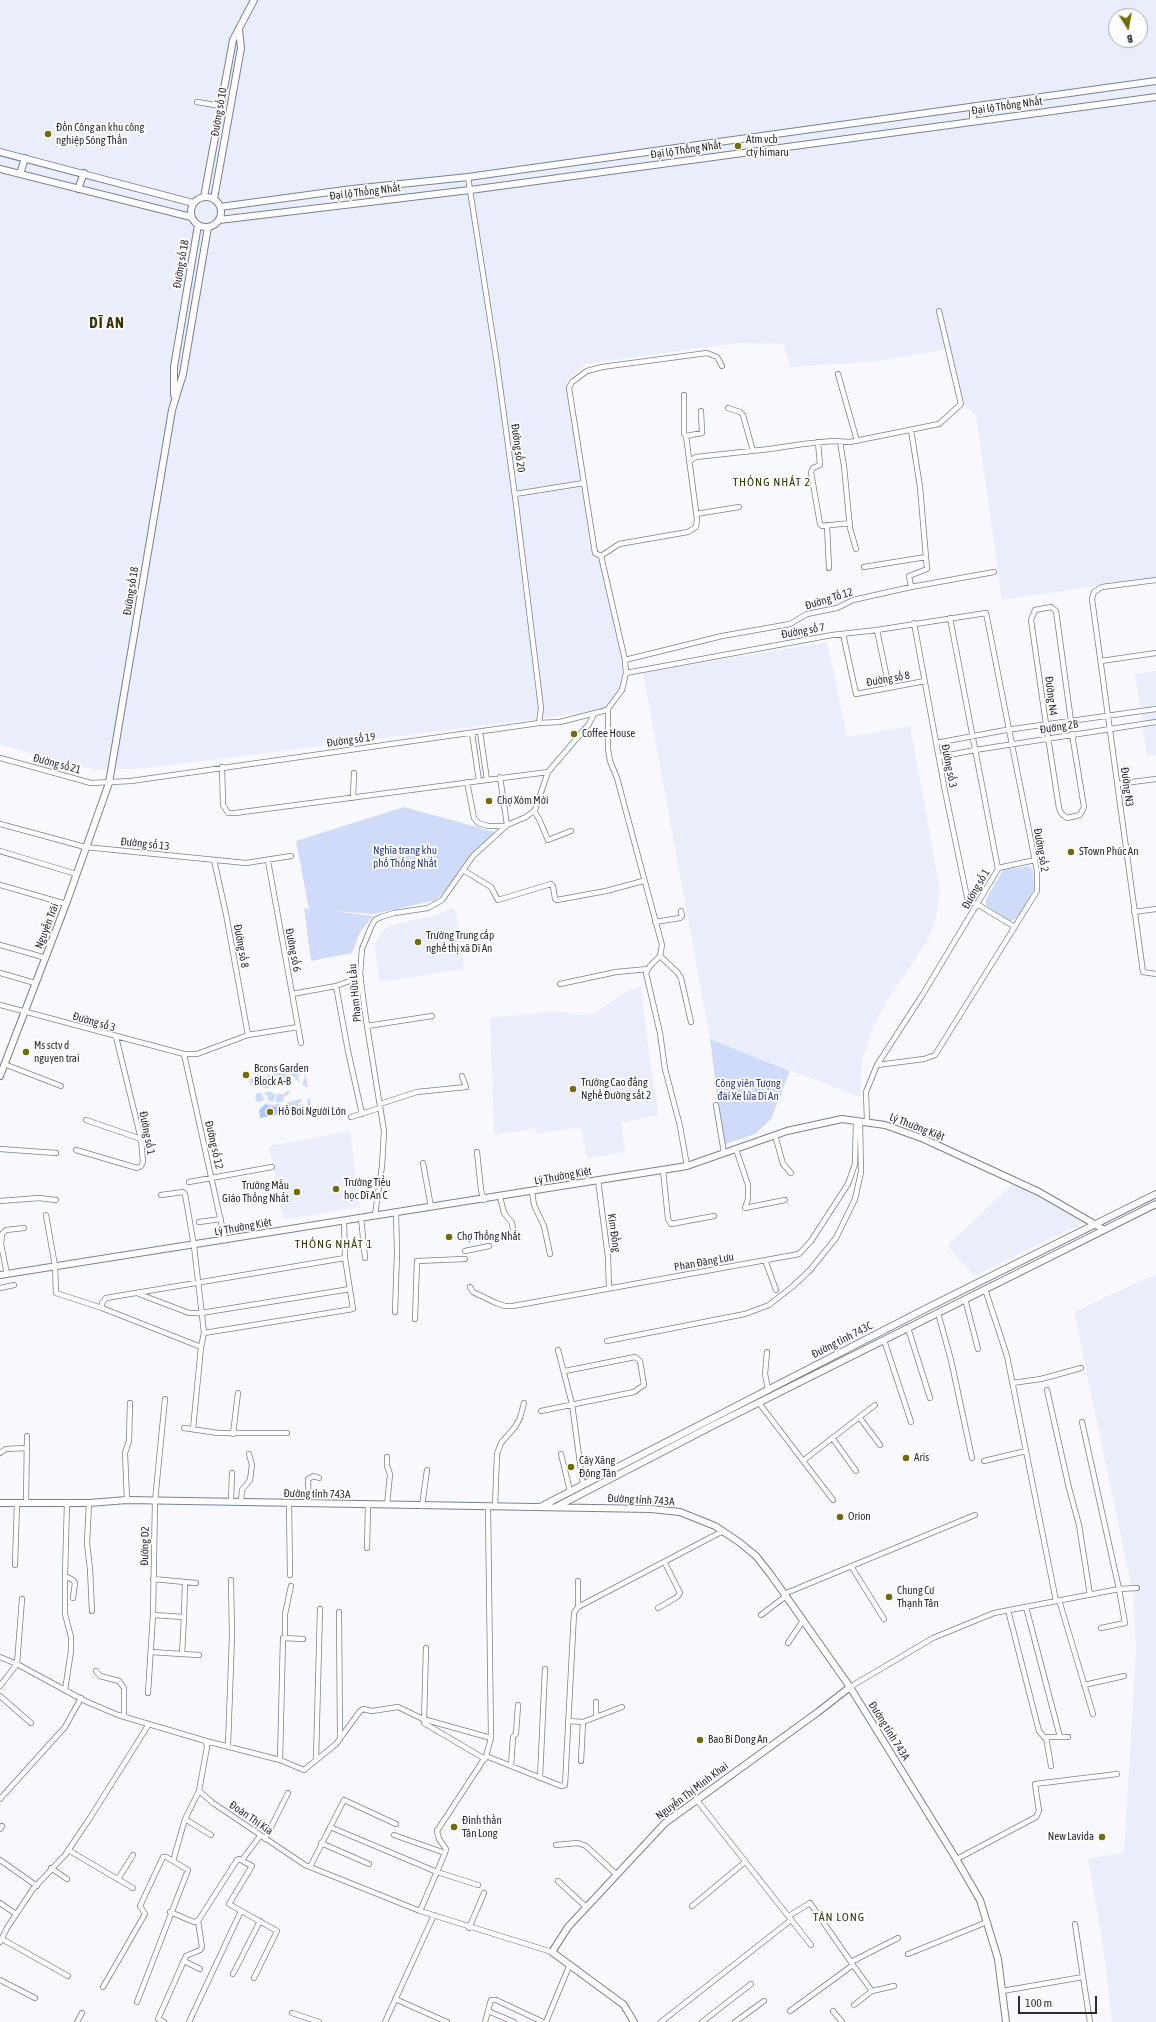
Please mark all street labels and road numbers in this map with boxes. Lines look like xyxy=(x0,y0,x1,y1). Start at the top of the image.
street label: Đường số 10 xyxy=(208,87,230,137)
street label: Đại lộ Thống Nhất xyxy=(971,94,1043,118)
street label: Đại lộ Thống Nhất xyxy=(650,138,722,162)
street label: Đại lộ Thống Nhất xyxy=(329,181,401,203)
street label: Đường số 18 xyxy=(170,239,192,289)
street label: Đường số 20 xyxy=(508,423,528,473)
street label: Đường số 18 xyxy=(121,566,141,616)
street label: Đường Tổ 12 xyxy=(803,585,855,613)
street label: Đường số 7 xyxy=(780,621,826,641)
street label: Đường số 8 xyxy=(865,669,911,689)
street label: Đường N4 xyxy=(1042,675,1060,717)
street label: Đường 2B xyxy=(1039,717,1079,737)
street label: Đường số 19 xyxy=(326,730,376,750)
street label: Đường số 3 xyxy=(938,743,960,789)
street label: Đường số 21 xyxy=(32,751,82,777)
street label: Đường N3 xyxy=(1118,766,1136,808)
street label: Đường số 2 xyxy=(1031,827,1051,873)
street label: Đường số 13 xyxy=(120,835,170,853)
street label: Đường số 1 xyxy=(959,867,993,911)
street label: Nguyễn Trãi xyxy=(32,901,62,951)
street label: Đường số 8 xyxy=(231,923,251,969)
street label: Đường số 6 xyxy=(282,927,304,973)
street label: Phạm Hữu Lầu xyxy=(346,963,364,1023)
street label: Đường số 3 xyxy=(71,1010,117,1034)
street label: Đường số 1 xyxy=(136,1110,158,1156)
street label: Lý Thường Kiệt xyxy=(888,1110,946,1144)
street label: Đường số 12 xyxy=(202,1120,226,1170)
street label: Lý Thường Kiệt xyxy=(533,1164,593,1188)
street label: Kim Đồng xyxy=(605,1213,623,1253)
street label: Lý Thường Kiệt xyxy=(213,1215,273,1239)
street label: Phan Đăng Lưu xyxy=(673,1250,735,1274)
street label: Đường tỉnh 743C xyxy=(809,1319,875,1361)
street label: Đường tỉnh 743A xyxy=(283,1487,351,1501)
street label: Đường tỉnh 743A xyxy=(607,1492,675,1508)
street label: Đường D2 xyxy=(138,1526,152,1566)
street label: Đường tỉnh 743A xyxy=(866,1699,912,1763)
street label: Nguyễn Thị Minh Khai xyxy=(653,1759,731,1823)
street label: Đoàn Thị Kia xyxy=(227,1798,275,1838)

